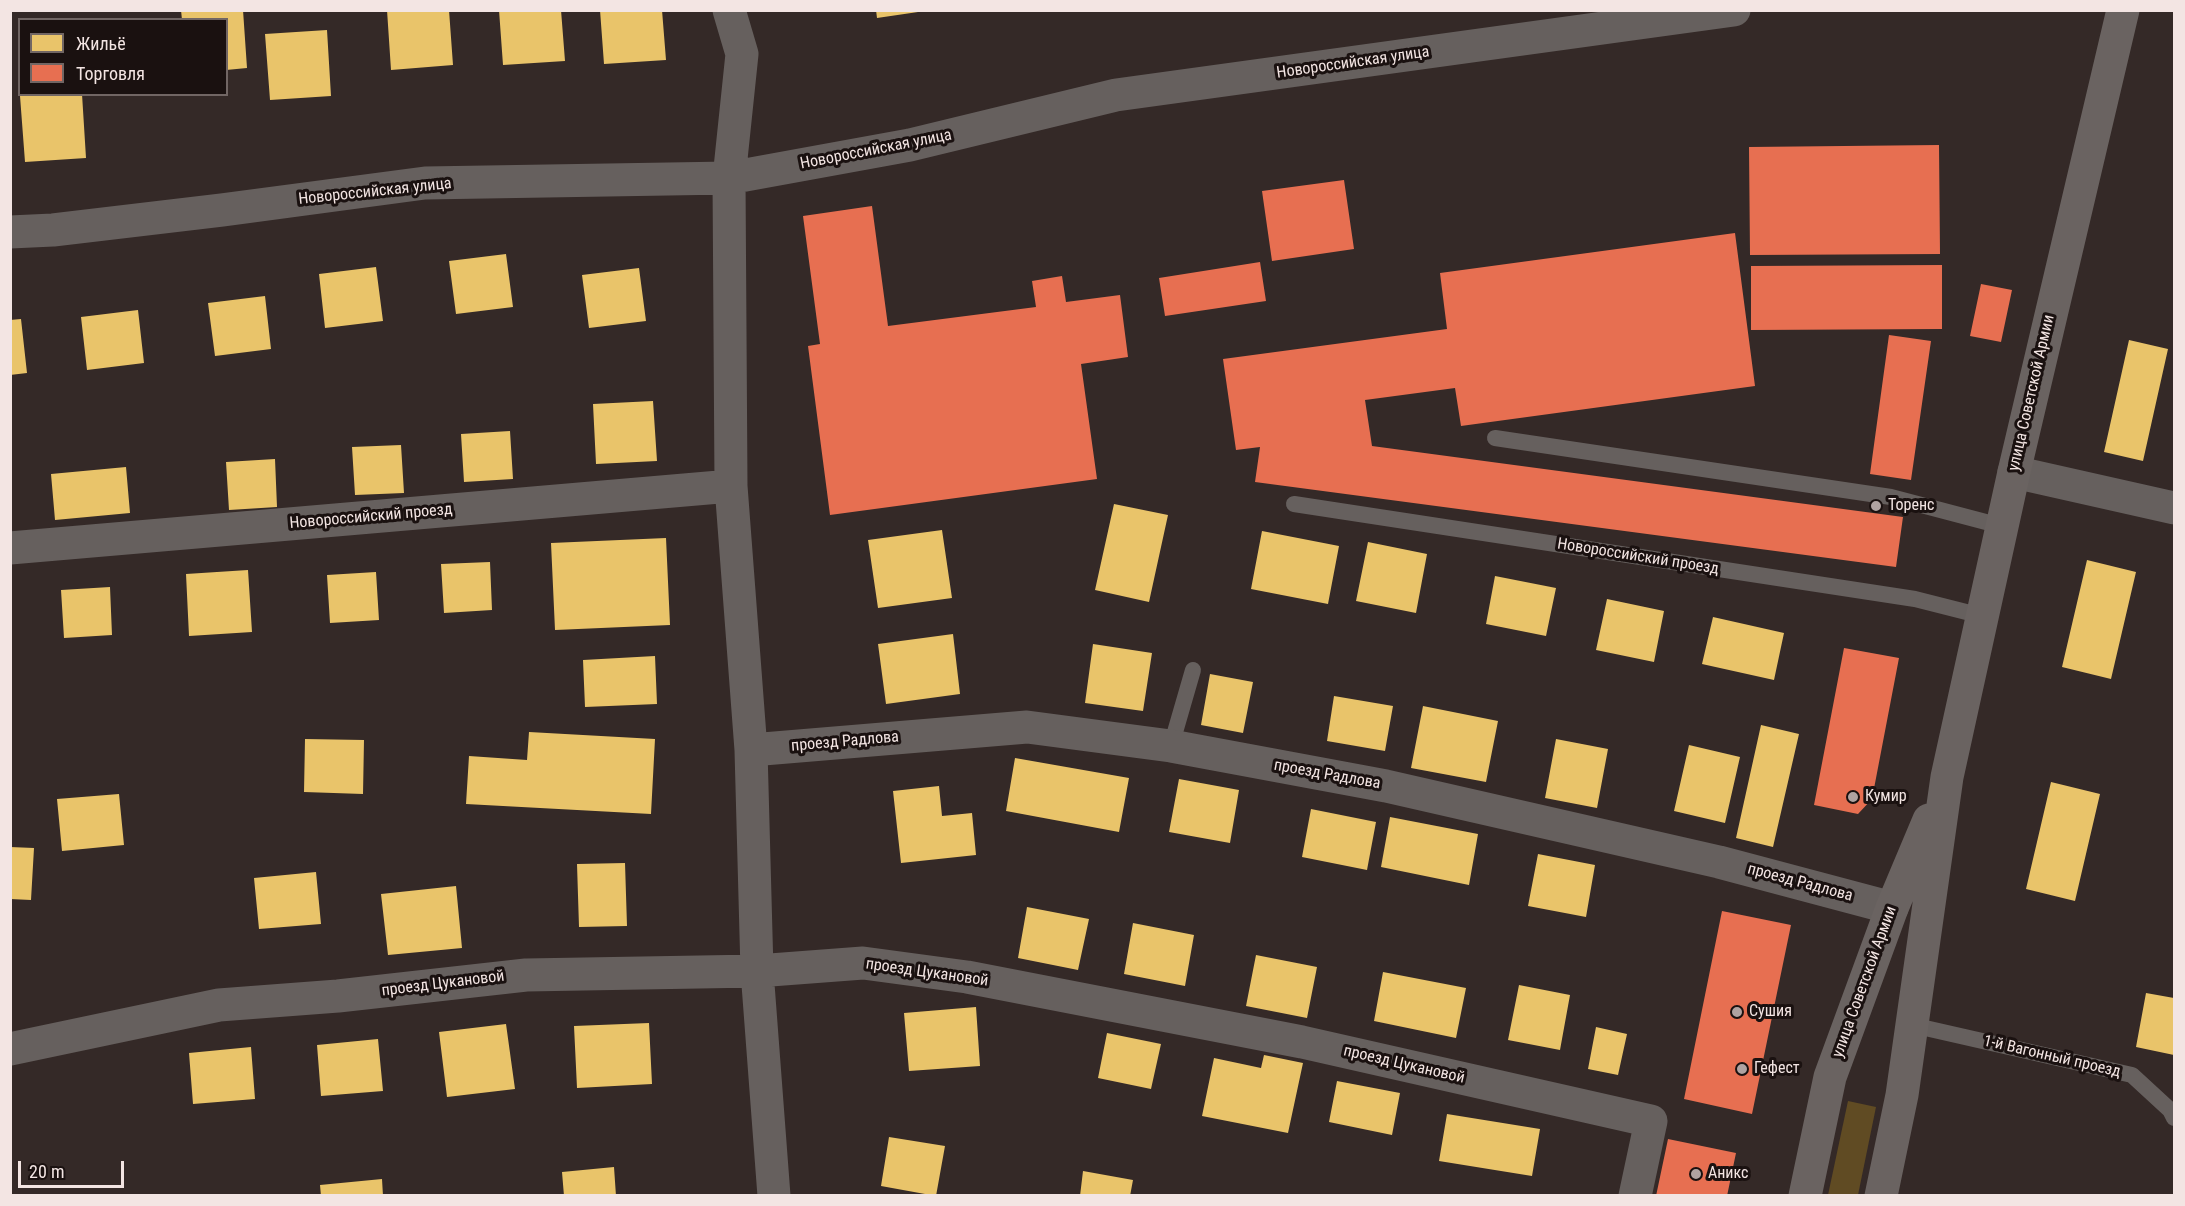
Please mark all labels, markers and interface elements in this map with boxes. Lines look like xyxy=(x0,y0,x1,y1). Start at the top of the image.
legend xyxy=(18,18,228,96)
text: Жильё xyxy=(76,33,126,54)
street label: Новороссийская улица xyxy=(1275,43,1431,83)
text: Торговля xyxy=(76,63,145,84)
street label: Новороссийская улица xyxy=(799,126,953,174)
street label: Новороссийская улица xyxy=(297,174,453,210)
street label: улица Советской Армии xyxy=(2005,313,2059,473)
place label: Торенс xyxy=(1888,496,1935,516)
marker: Торенс xyxy=(1869,499,1883,513)
street label: Новороссийский проезд xyxy=(289,500,453,534)
street label: Новороссийский проезд xyxy=(1556,535,1720,579)
street label: проезд Радлова xyxy=(790,728,900,756)
street label: проезд Радлова xyxy=(1272,756,1382,794)
place label: Кумир xyxy=(1865,787,1907,807)
marker: Кумир xyxy=(1846,790,1860,804)
street label: проезд Радлова xyxy=(1745,860,1855,906)
street label: улица Советской Армии xyxy=(1829,904,1901,1060)
street label: проезд Цукановой xyxy=(864,955,990,991)
street label: проезд Цукановой xyxy=(380,967,506,1001)
place label: Сушия xyxy=(1749,1002,1792,1022)
marker: Сушия xyxy=(1730,1005,1744,1019)
street label: 1-й Вагонный проезд xyxy=(1982,1032,2122,1082)
street label: проезд Цукановой xyxy=(1342,1042,1466,1088)
place label: Гефест xyxy=(1754,1059,1800,1079)
marker: Гефест xyxy=(1735,1062,1749,1076)
scale bar xyxy=(21,1149,128,1187)
text: 20 m xyxy=(29,1161,64,1182)
place label: Аникс xyxy=(1708,1164,1748,1184)
marker: Аникс xyxy=(1689,1167,1703,1181)

